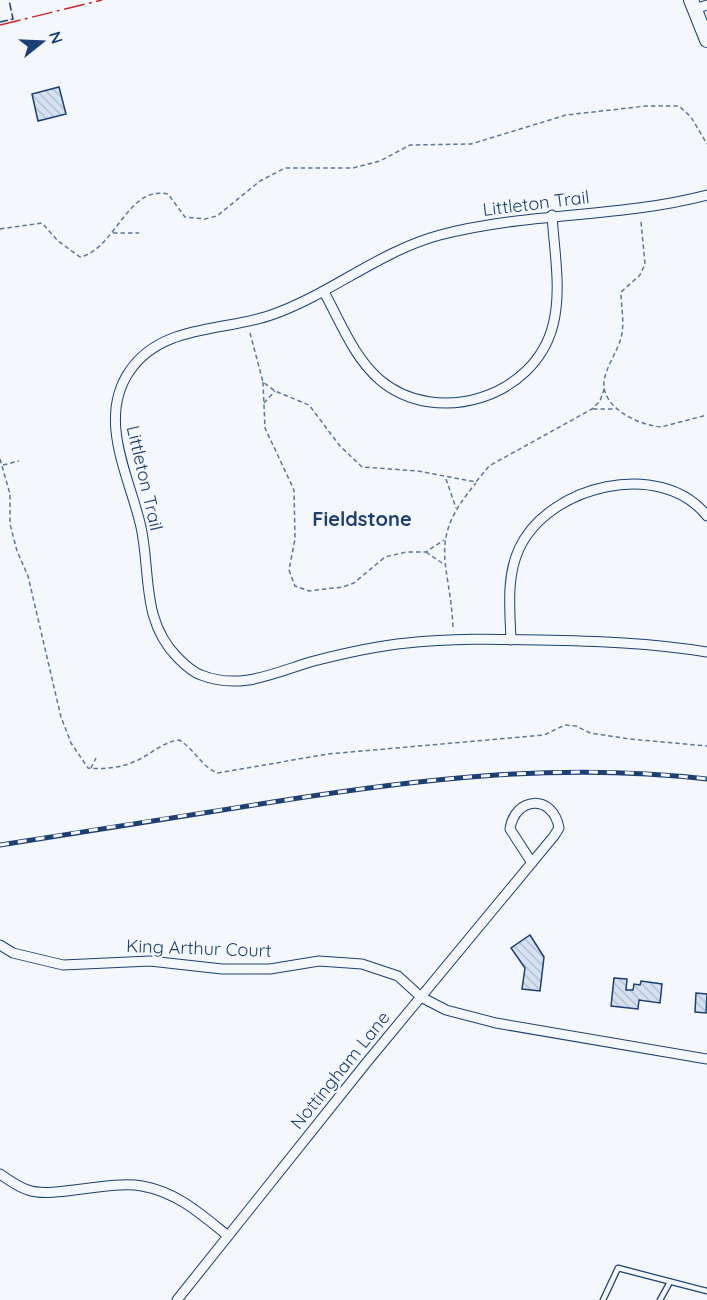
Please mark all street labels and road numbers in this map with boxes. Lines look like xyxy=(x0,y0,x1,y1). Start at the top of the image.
street label: Littleton Trail xyxy=(481,185,591,221)
street label: Littleton Trail xyxy=(122,423,168,533)
street label: King Arthur Court xyxy=(126,934,272,962)
street label: Nottingham Lane xyxy=(285,1006,395,1134)

